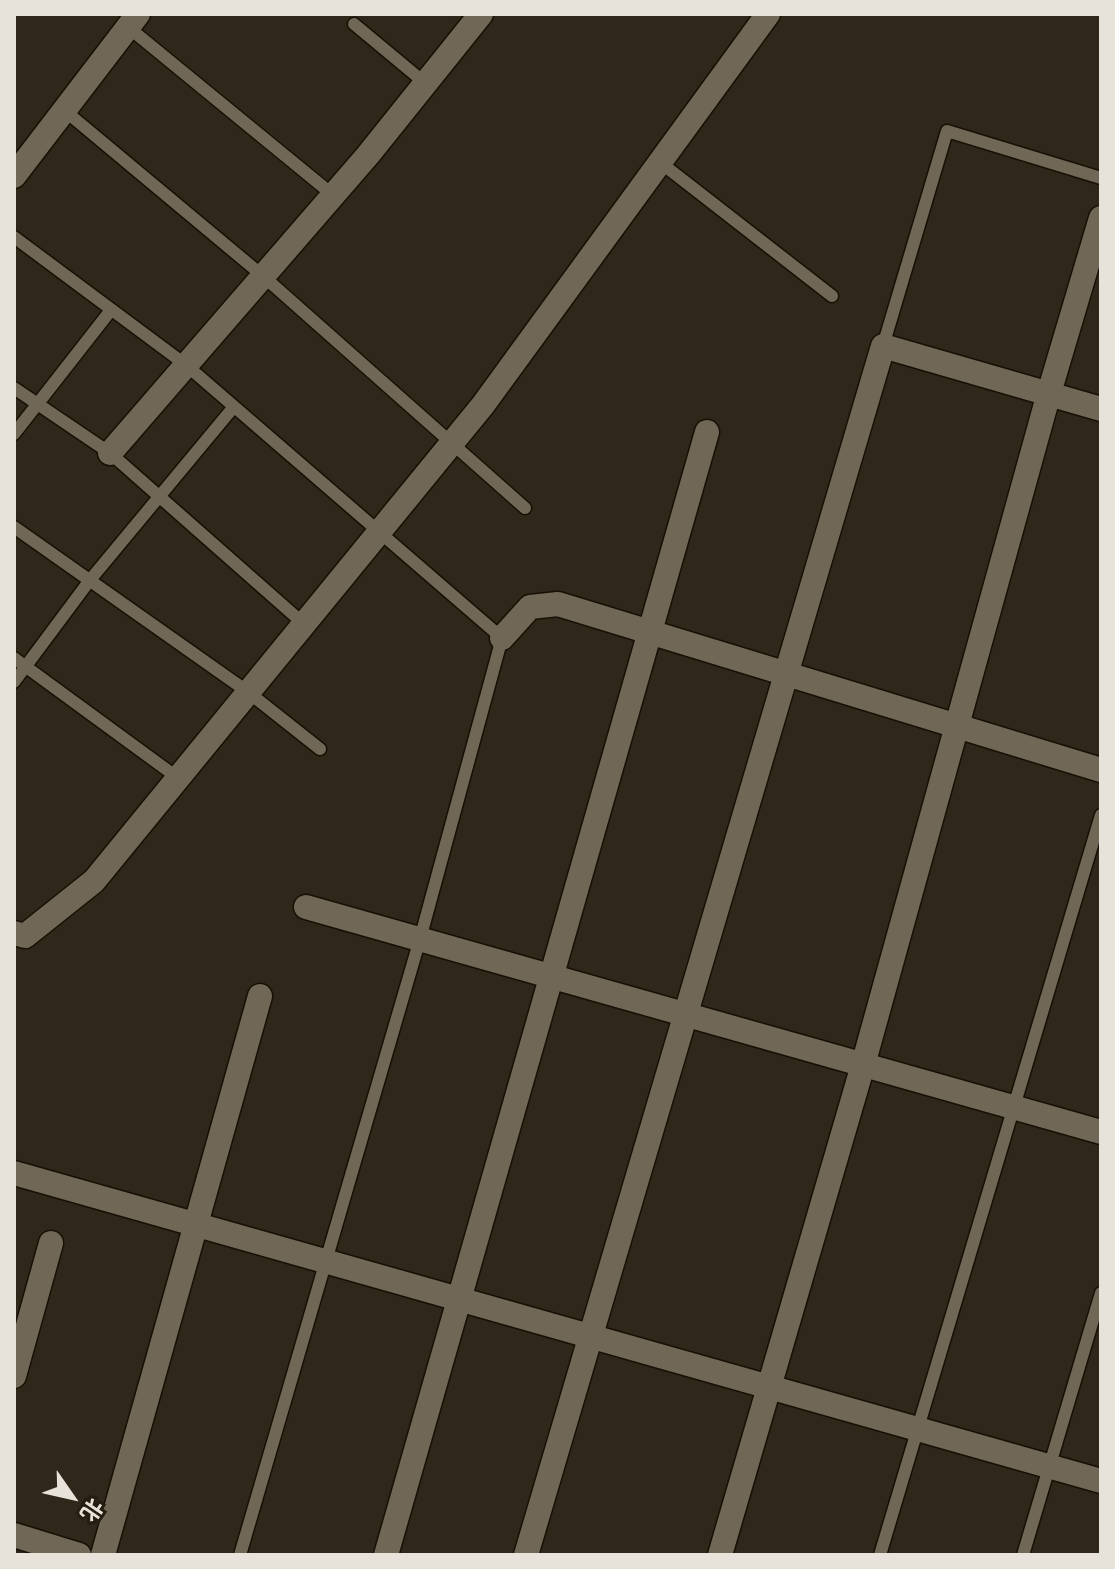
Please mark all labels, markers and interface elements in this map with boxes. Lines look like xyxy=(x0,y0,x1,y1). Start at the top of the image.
north arrow xyxy=(32,1457,112,1537)
text: 北 xyxy=(74,1493,110,1527)

